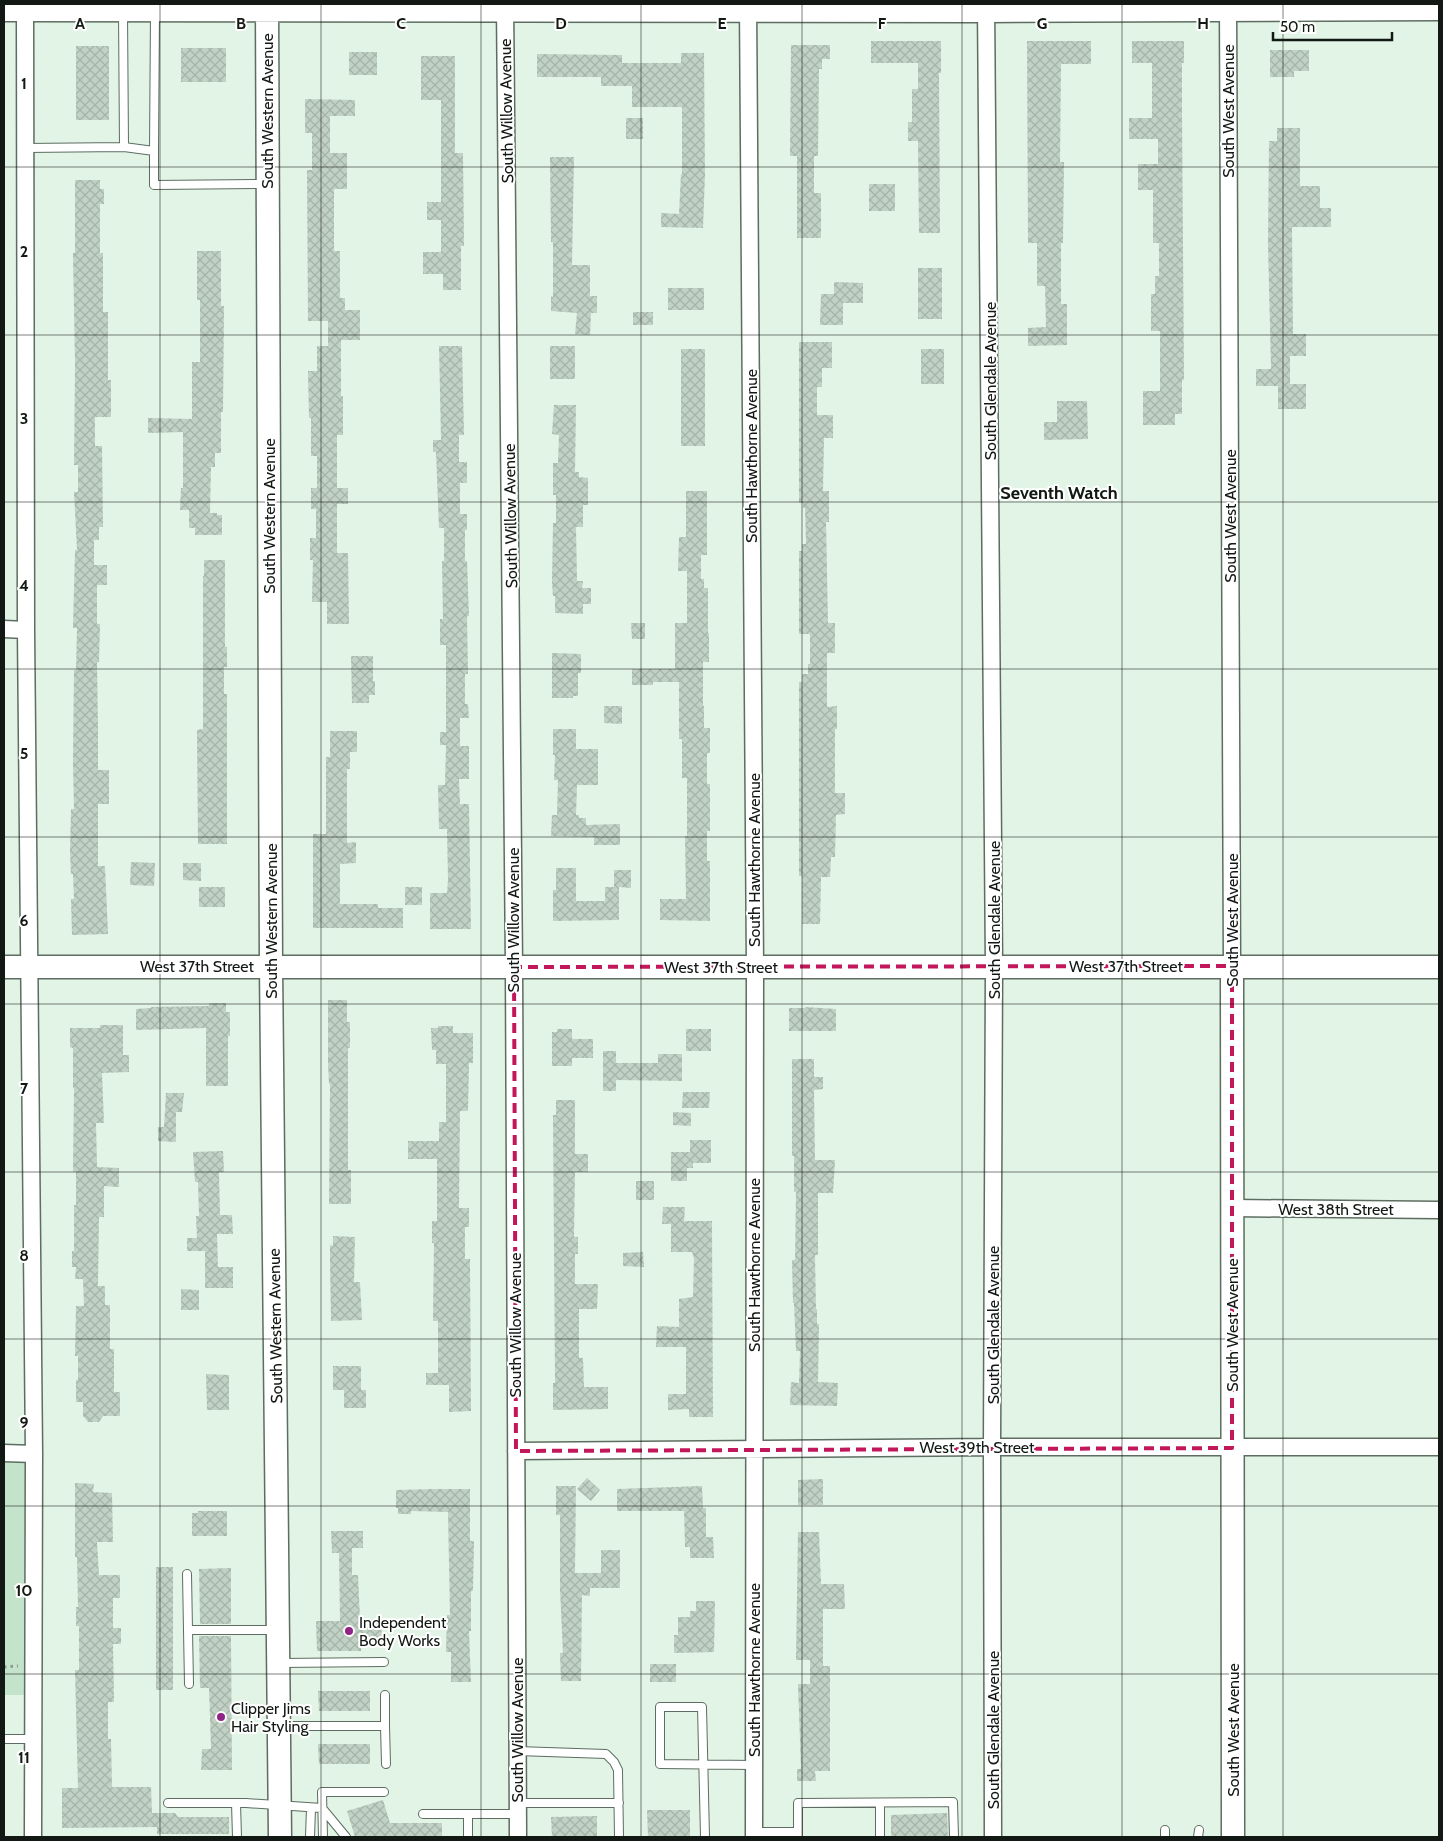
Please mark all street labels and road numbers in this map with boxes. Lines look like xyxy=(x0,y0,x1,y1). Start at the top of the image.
street label: South Western Avenue xyxy=(258,33,277,189)
street label: South Willow Avenue xyxy=(496,38,517,184)
street label: South West Avenue xyxy=(1219,44,1238,178)
street label: South Glendale Avenue xyxy=(981,302,1000,460)
street label: South Hawthorne Avenue xyxy=(742,369,761,543)
street label: South Western Avenue xyxy=(260,438,279,594)
street label: South Willow Avenue xyxy=(500,443,521,589)
street label: South West Avenue xyxy=(1221,449,1240,583)
street label: South Hawthorne Avenue xyxy=(745,773,764,947)
street label: South Glendale Avenue xyxy=(985,841,1004,999)
street label: South Western Avenue xyxy=(262,843,281,999)
street label: South Willow Avenue xyxy=(504,848,523,992)
street label: South West Avenue xyxy=(1223,853,1242,987)
street label: West 37th Street xyxy=(140,957,255,976)
street label: West 37th Street xyxy=(1069,957,1184,976)
street label: West 37th Street xyxy=(664,958,779,977)
street label: South Hawthorne Avenue xyxy=(745,1178,764,1352)
street label: West 38th Street xyxy=(1278,1200,1394,1219)
street label: South Glendale Avenue xyxy=(984,1246,1003,1404)
street label: South Western Avenue xyxy=(265,1248,286,1404)
street label: South Willow Avenue xyxy=(506,1253,525,1397)
street label: South West Avenue xyxy=(1223,1258,1242,1392)
street label: West 39th Street xyxy=(920,1438,1035,1457)
street label: South Hawthorne Avenue xyxy=(745,1583,764,1757)
street label: South Glendale Avenue xyxy=(984,1651,1003,1809)
street label: South Willow Avenue xyxy=(508,1658,527,1802)
street label: South West Avenue xyxy=(1224,1663,1243,1797)

